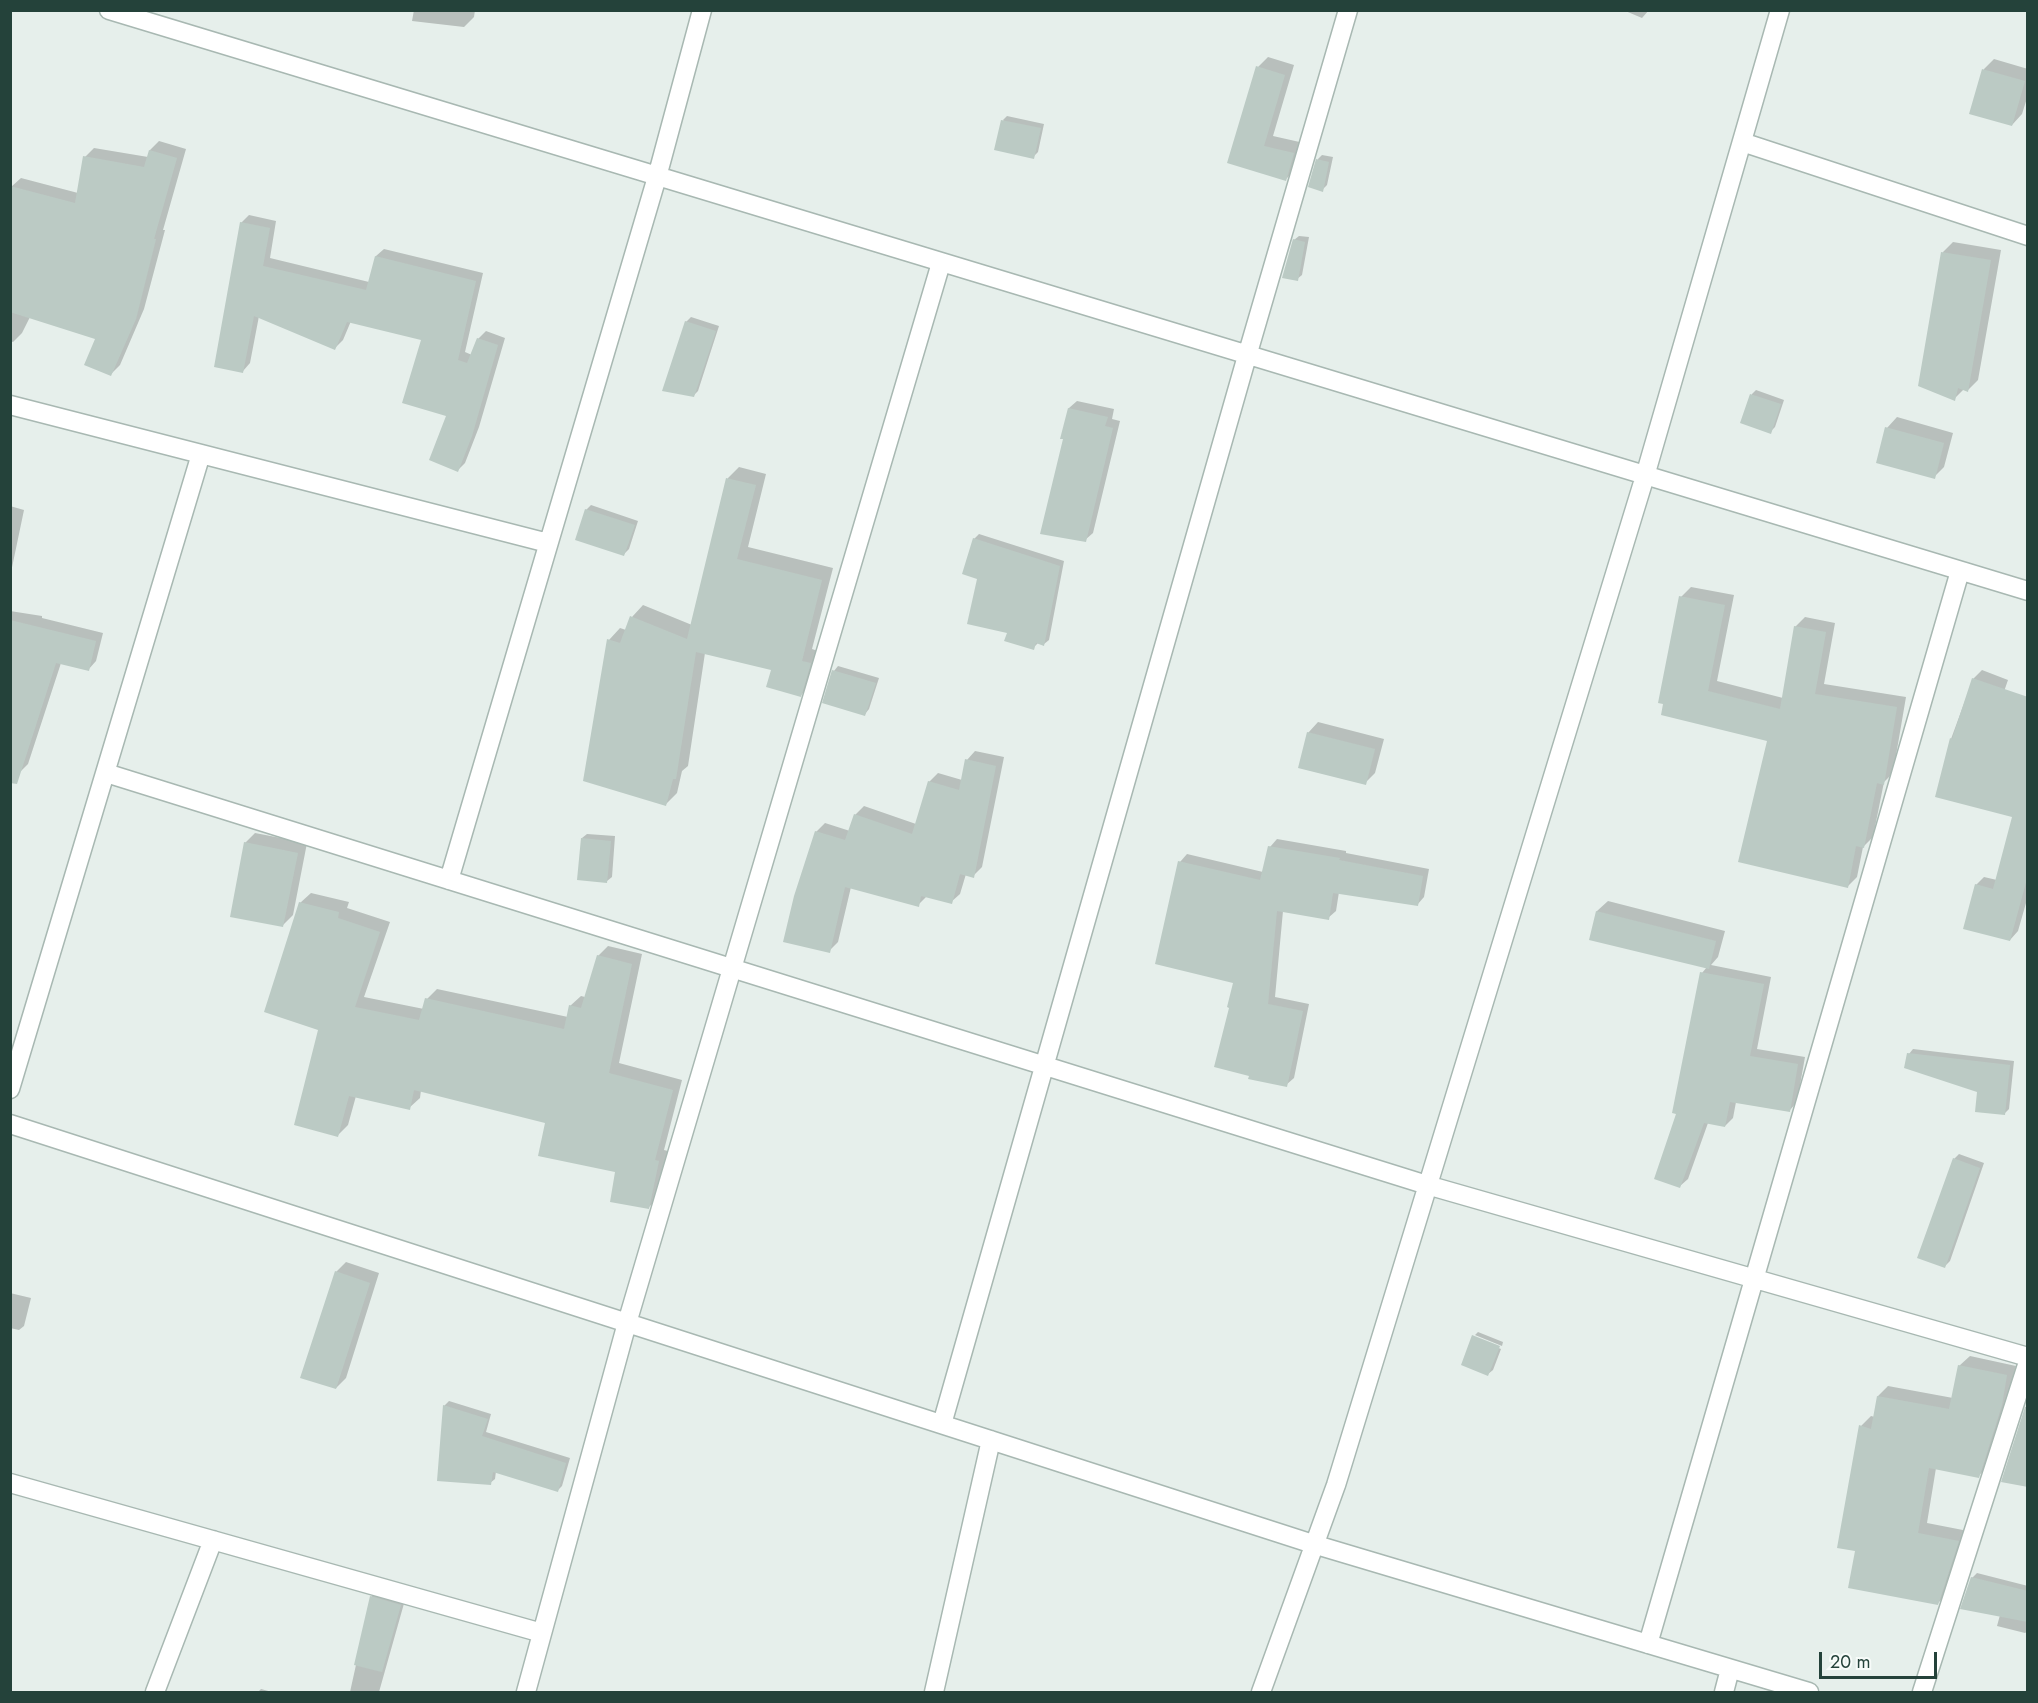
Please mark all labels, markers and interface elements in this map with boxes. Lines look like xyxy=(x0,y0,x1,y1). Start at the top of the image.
scale bar xyxy=(1822,1640,1940,1678)
text: 20 m xyxy=(1830,1649,1870,1675)

